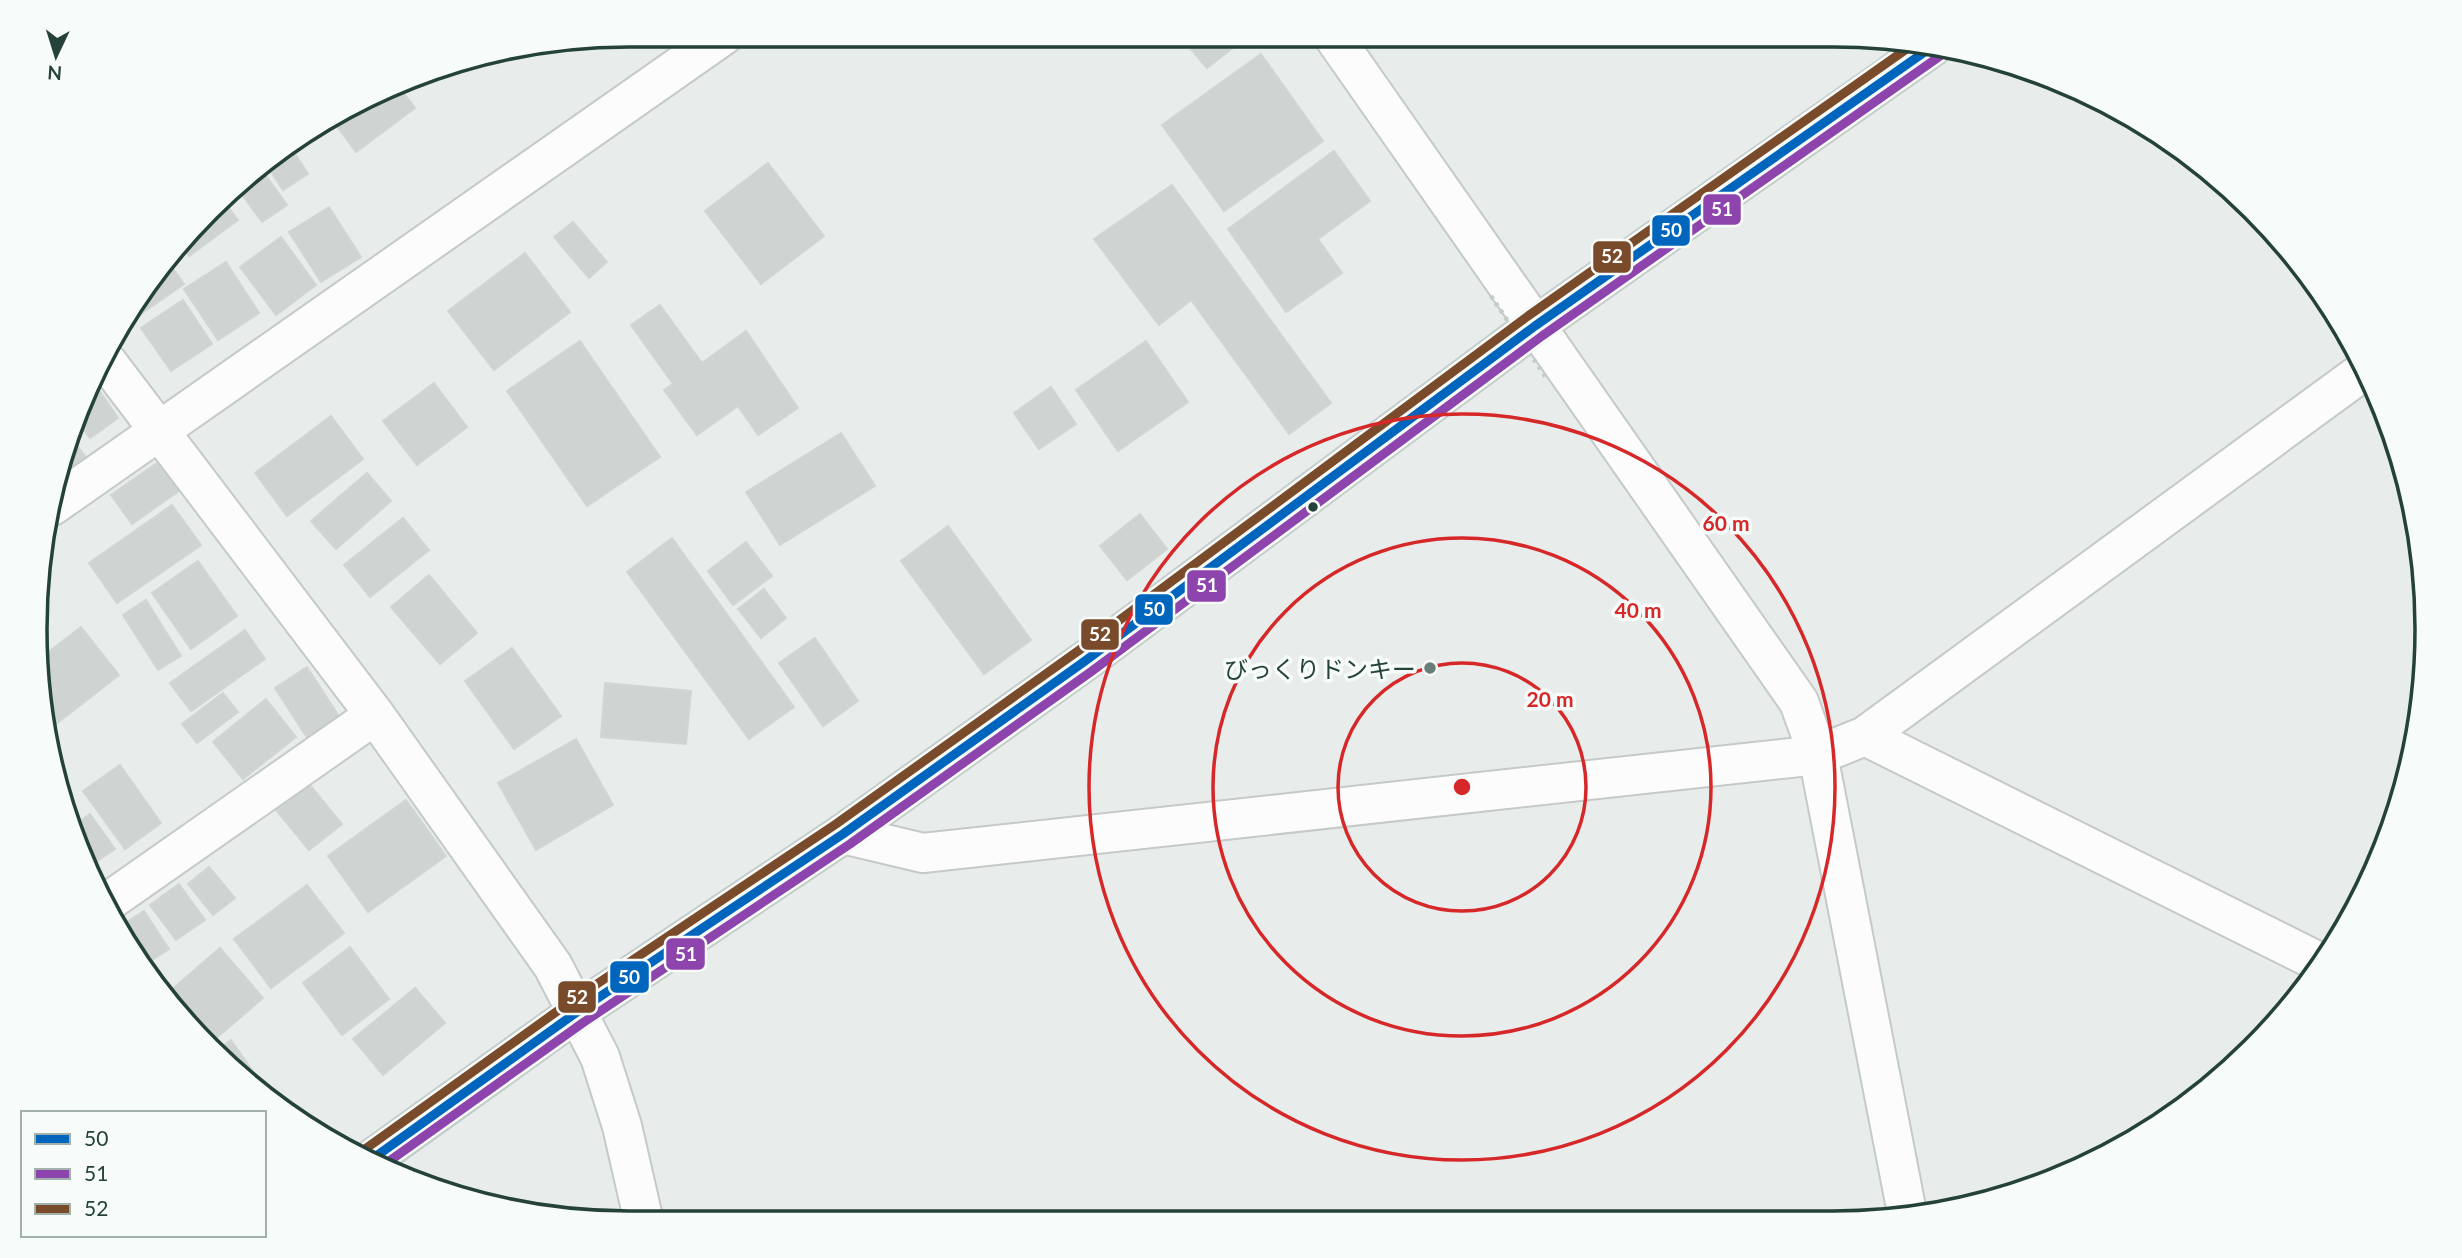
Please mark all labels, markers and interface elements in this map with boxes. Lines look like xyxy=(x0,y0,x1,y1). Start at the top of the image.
north arrow xyxy=(21,21,91,91)
text: N xyxy=(47,61,63,85)
line badge: 51 xyxy=(1702,193,1742,226)
text: 51 xyxy=(1711,197,1733,220)
line badge: 50 xyxy=(1651,214,1691,247)
text: 50 xyxy=(1660,218,1682,241)
line badge: 52 xyxy=(1592,240,1632,274)
text: 52 xyxy=(1601,244,1623,267)
unlabelled marker xyxy=(1306,500,1320,514)
text: 60 m xyxy=(1702,510,1750,535)
line badge: 51 xyxy=(1186,569,1227,603)
text: 51 xyxy=(1196,573,1218,596)
line badge: 50 xyxy=(1134,593,1174,626)
text: 50 xyxy=(1143,597,1165,620)
text: 40 m xyxy=(1614,597,1662,622)
line badge: 52 xyxy=(1080,618,1120,651)
text: 52 xyxy=(1089,622,1111,645)
place label: びっくりドンキー xyxy=(1224,654,1416,683)
marker: びっくりドンキー xyxy=(1422,660,1438,676)
text: 20 m xyxy=(1526,686,1574,711)
centre of rings xyxy=(1450,775,1474,799)
line badge: 51 xyxy=(665,937,706,971)
text: 51 xyxy=(675,942,697,965)
line badge: 50 xyxy=(609,960,650,994)
text: 50 xyxy=(618,965,640,988)
line badge: 52 xyxy=(557,980,597,1014)
text: 52 xyxy=(566,985,588,1008)
legend xyxy=(21,1111,266,1237)
text: 50 xyxy=(84,1125,108,1150)
text: 51 xyxy=(84,1160,108,1185)
text: 52 xyxy=(84,1195,108,1220)

